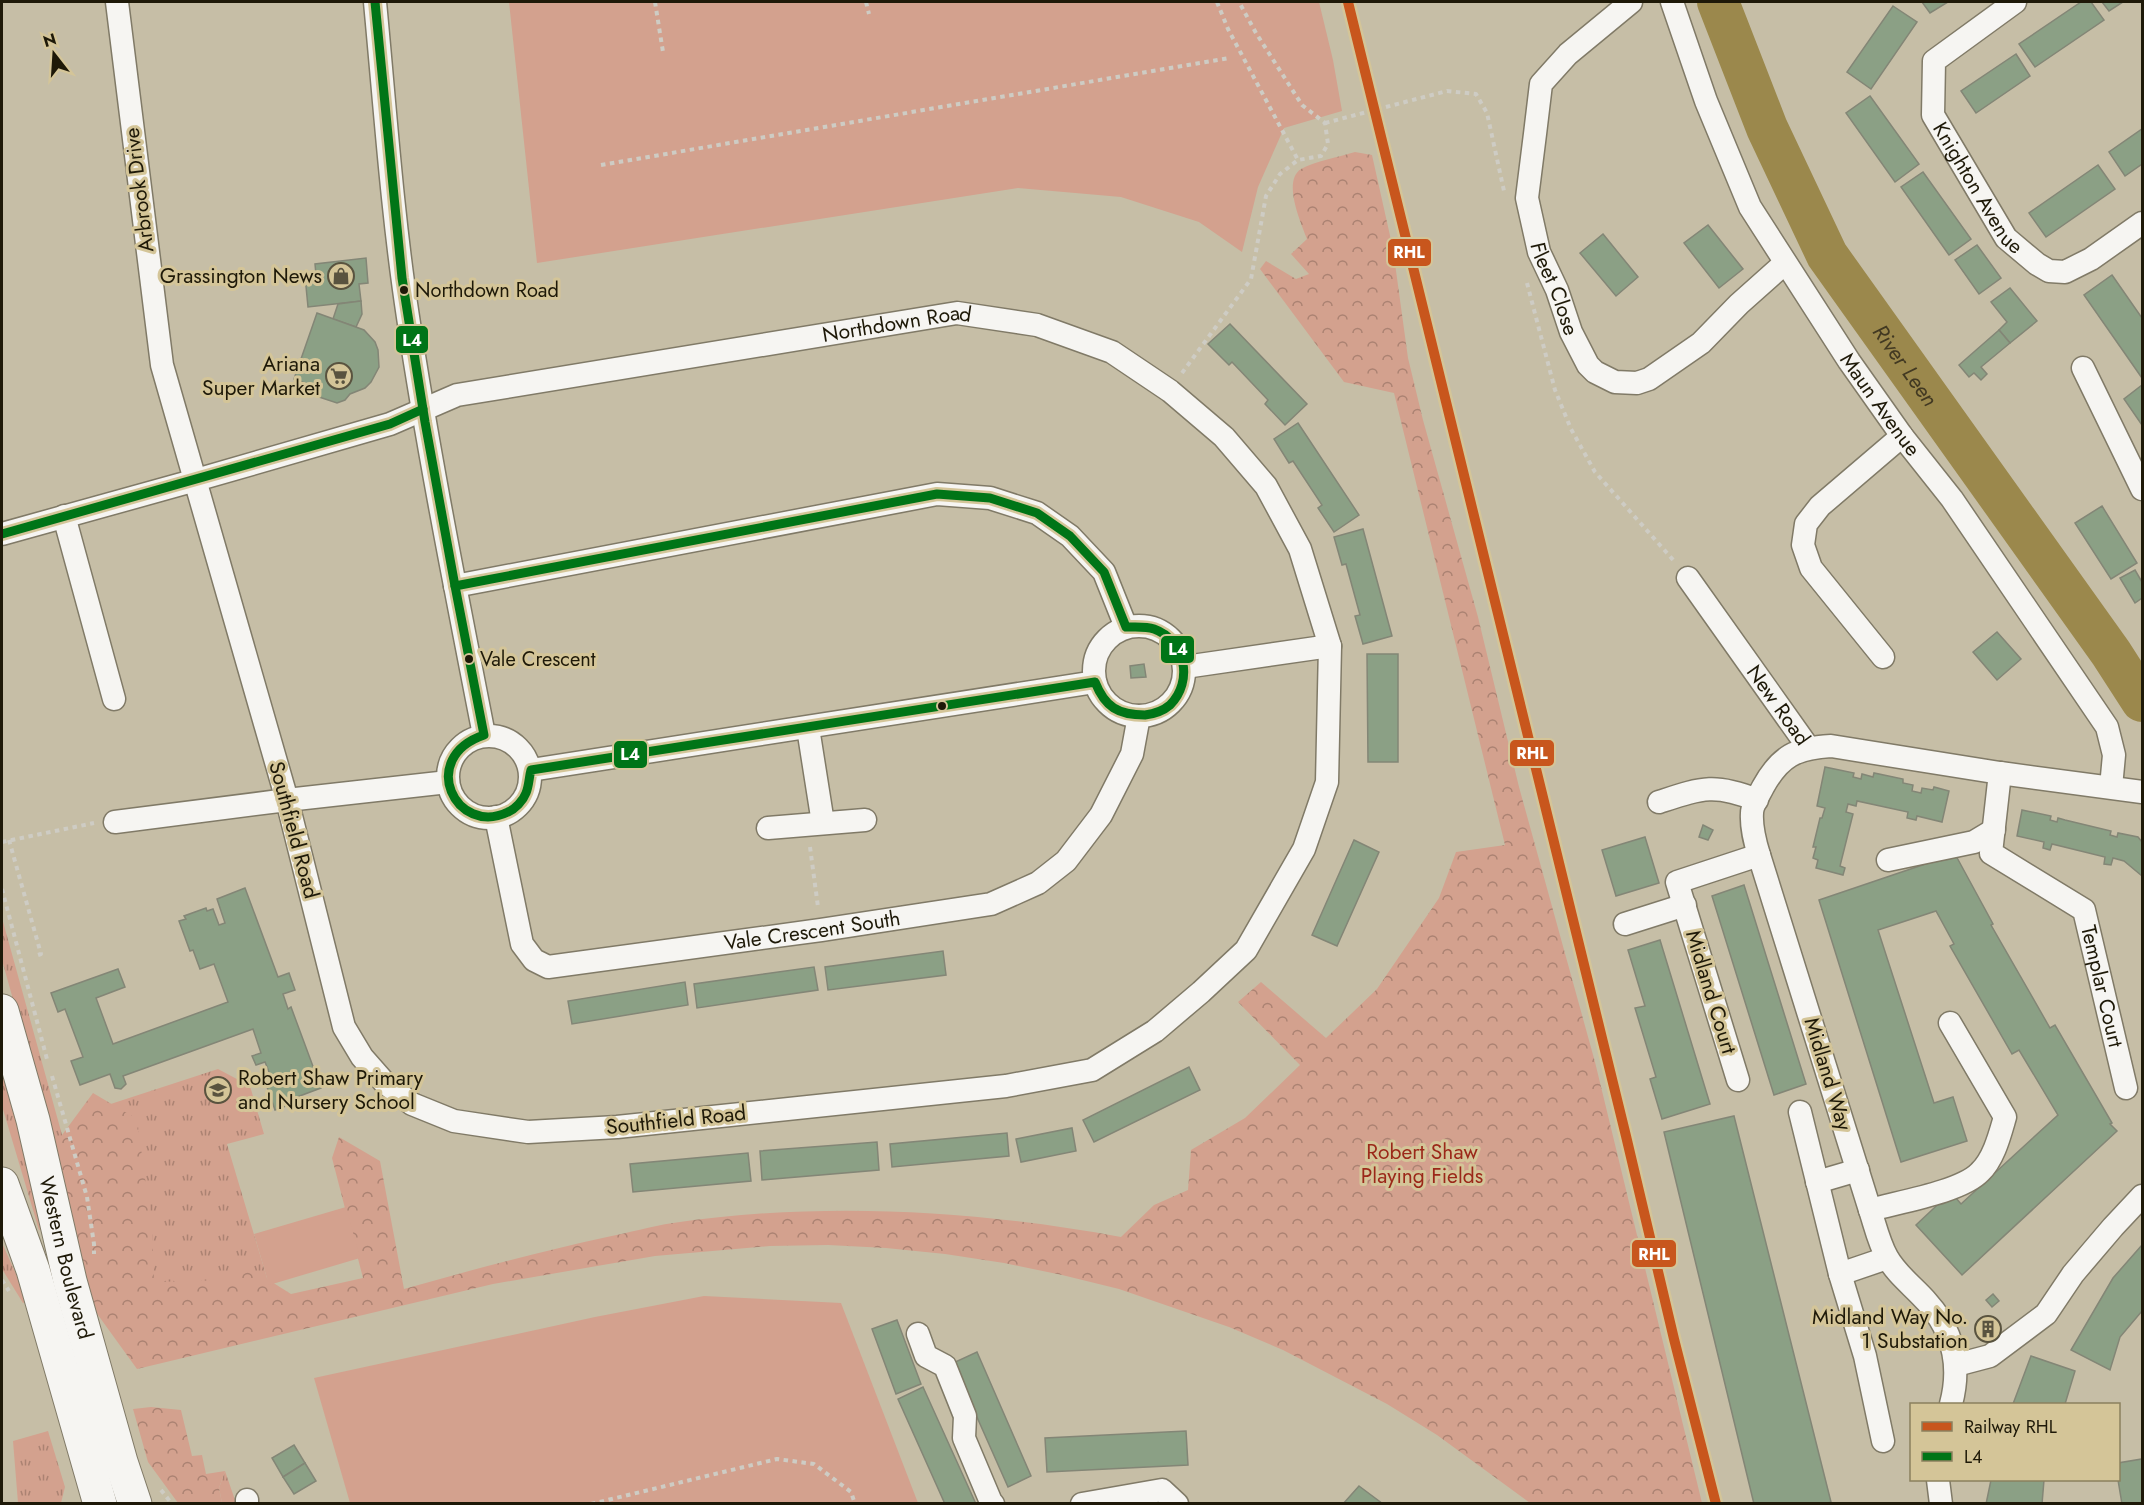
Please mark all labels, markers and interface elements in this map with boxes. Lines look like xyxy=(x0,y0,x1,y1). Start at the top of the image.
north arrow xyxy=(24,24,84,84)
text: N xyxy=(40,27,59,53)
street label: Knighton Avenue xyxy=(1925,116,2030,261)
street label: Arbrook Drive xyxy=(116,126,162,254)
line badge: RHL xyxy=(1387,238,1432,267)
street label: Fleet Close xyxy=(1522,240,1586,339)
text: RHL xyxy=(1393,241,1425,264)
place label: Grassington News xyxy=(160,261,322,291)
shop icon: Grassington News xyxy=(326,261,356,291)
place label: Northdown Road xyxy=(415,276,559,305)
marker: Northdown Road xyxy=(398,284,410,296)
street label: Northdown Road xyxy=(820,298,974,350)
water label: River Leen xyxy=(1865,317,1946,413)
line badge: L4 xyxy=(395,325,429,354)
text: L4 xyxy=(402,329,422,352)
street label: Maun Avenue xyxy=(1833,347,1928,463)
place label: Ariana Super Market xyxy=(202,349,320,403)
supermarket icon: Ariana Super Market xyxy=(324,361,354,391)
line badge: L4 xyxy=(1160,635,1195,664)
text: L4 xyxy=(1168,638,1188,661)
place label: Vale Crescent xyxy=(480,645,596,674)
marker: Vale Crescent xyxy=(463,653,475,665)
street label: New Road xyxy=(1739,659,1817,752)
unlabelled marker xyxy=(936,700,948,712)
line badge: RHL xyxy=(1509,739,1555,767)
line badge: L4 xyxy=(613,740,648,769)
text: RHL xyxy=(1516,742,1548,765)
text: L4 xyxy=(620,743,640,766)
street label: Southfield Road xyxy=(261,758,327,902)
street label: Vale Crescent South xyxy=(722,903,902,958)
street label: Templar Court xyxy=(2073,922,2131,1050)
street label: Midland Court xyxy=(1678,927,1744,1057)
street label: Midland Way xyxy=(1797,1014,1860,1135)
place label: Robert Shaw Primary and Nursery School xyxy=(238,1063,424,1117)
school or university icon: Robert Shaw Primary and Nursery School xyxy=(203,1075,233,1105)
street label: Southfield Road xyxy=(604,1098,748,1142)
park label: Robert Shaw Playing Fields xyxy=(1361,1137,1483,1191)
street label: Western Boulevard xyxy=(31,1173,101,1343)
line badge: RHL xyxy=(1631,1239,1677,1268)
text: RHL xyxy=(1638,1243,1670,1266)
place label: Midland Way No. 1 Substation xyxy=(1812,1302,1968,1356)
building icon: Midland Way No. 1 Substation xyxy=(1973,1314,2003,1344)
legend xyxy=(1910,1403,2120,1481)
text: Railway RHL xyxy=(1964,1414,2057,1440)
text: L4 xyxy=(1964,1444,1983,1470)

